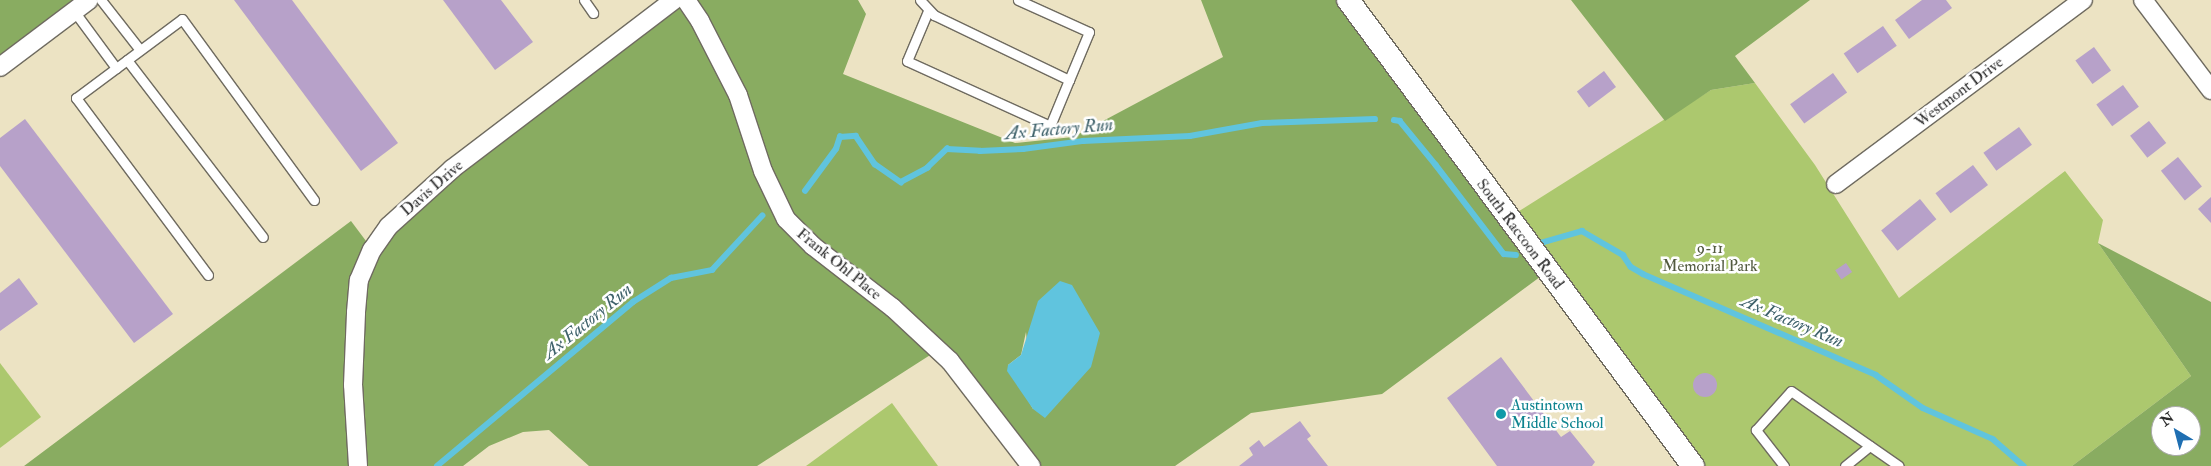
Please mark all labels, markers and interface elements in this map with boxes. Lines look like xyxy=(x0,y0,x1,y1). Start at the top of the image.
street label: Westmont Drive xyxy=(1911,53,2007,131)
water label: Ax Factory Run xyxy=(1004,115,1114,145)
street label: Davis Drive xyxy=(397,156,467,220)
street label: South Raccoon Road xyxy=(1472,175,1568,293)
street label: Frank Ohl Place xyxy=(793,224,885,304)
park label: 9-11 Memorial Park xyxy=(1662,238,1758,276)
water label: Ax Factory Run xyxy=(539,279,637,365)
water label: Ax Factory Run xyxy=(1738,291,1846,353)
place label: Austintown Middle School xyxy=(1511,395,1604,433)
north arrow xyxy=(2151,406,2201,456)
marker: Austintown Middle School xyxy=(1495,408,1507,420)
text: N xyxy=(2157,409,2177,430)

